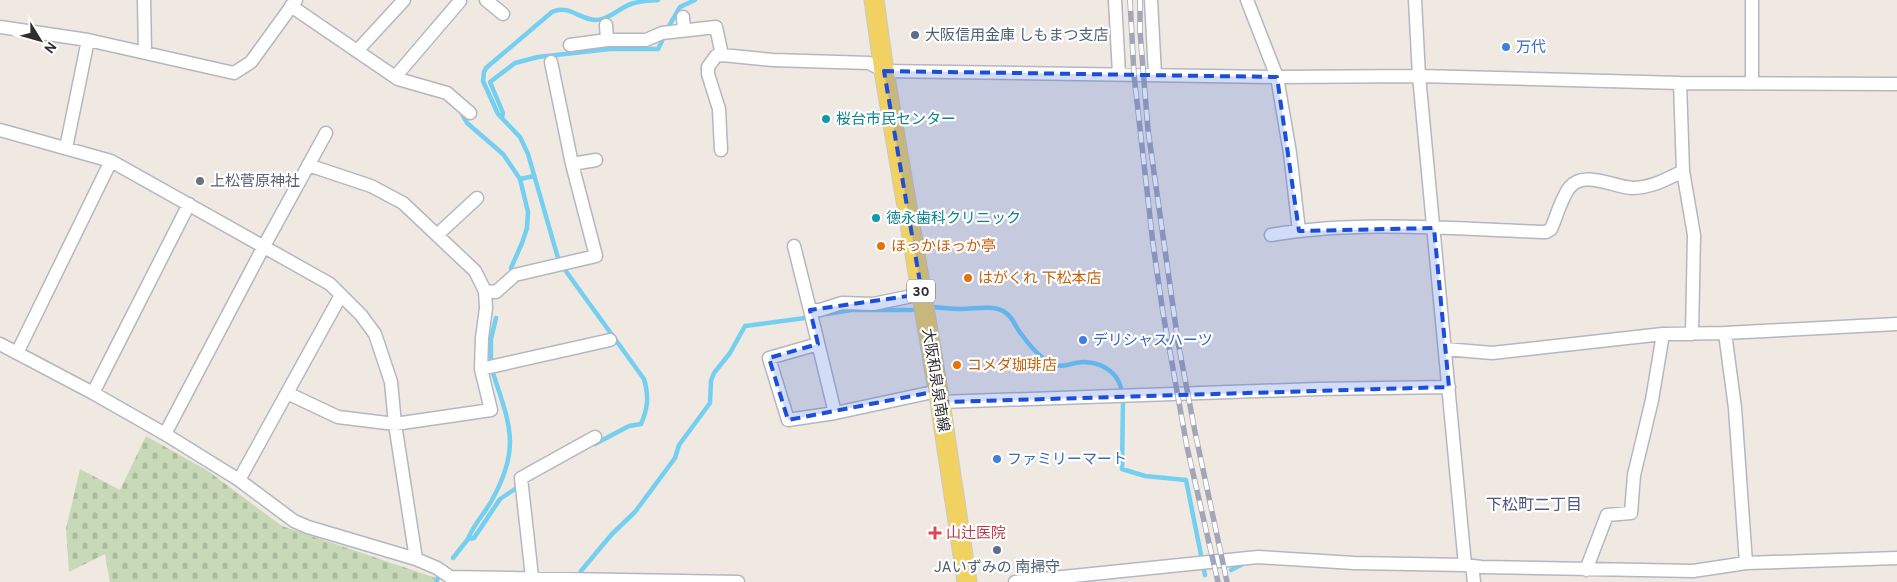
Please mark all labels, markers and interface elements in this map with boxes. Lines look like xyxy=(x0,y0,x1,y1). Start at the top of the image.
north arrow xyxy=(15,15,65,65)
place label: 大阪信用金庫 しもまつ支店 xyxy=(925,27,1109,46)
marker: 大阪信用金庫 しもまつ支店 xyxy=(909,29,921,41)
text: N xyxy=(39,38,59,56)
place label: 万代 xyxy=(1516,38,1546,58)
marker: 万代 xyxy=(1500,41,1512,53)
place label: 桜台市民センター xyxy=(836,111,956,130)
marker: 桜台市民センター xyxy=(820,113,832,125)
place label: 上松菅原神社 xyxy=(210,173,300,192)
marker: 上松菅原神社 xyxy=(194,175,206,187)
place label: 徳永歯科クリニック xyxy=(886,210,1021,229)
marker: 徳永歯科クリニック xyxy=(870,212,882,224)
place label: ほっかほっか亭 xyxy=(891,238,996,257)
marker: ほっかほっか亭 xyxy=(875,240,887,252)
place label: はがくれ 下松本店 xyxy=(978,270,1102,289)
marker: はがくれ 下松本店 xyxy=(962,272,974,284)
road number: 30 xyxy=(907,280,935,302)
street label: 大阪和泉泉南線 xyxy=(917,327,952,434)
place label: デリシャスハーツ xyxy=(1093,332,1213,351)
marker: デリシャスハーツ xyxy=(1077,334,1089,346)
place label: コメダ珈琲店 xyxy=(967,357,1057,376)
marker: コメダ珈琲店 xyxy=(951,359,963,371)
place label: ファミリーマート xyxy=(1007,451,1127,470)
marker: ファミリーマート xyxy=(991,453,1003,465)
district label: 下松町二丁目 xyxy=(1486,496,1582,516)
place label: 山辻医院 xyxy=(946,525,1006,544)
marker: 山辻医院 xyxy=(928,526,942,540)
marker: JAいずみの 南掃守 xyxy=(991,544,1003,556)
place label: JAいずみの 南掃守 xyxy=(934,559,1060,578)

